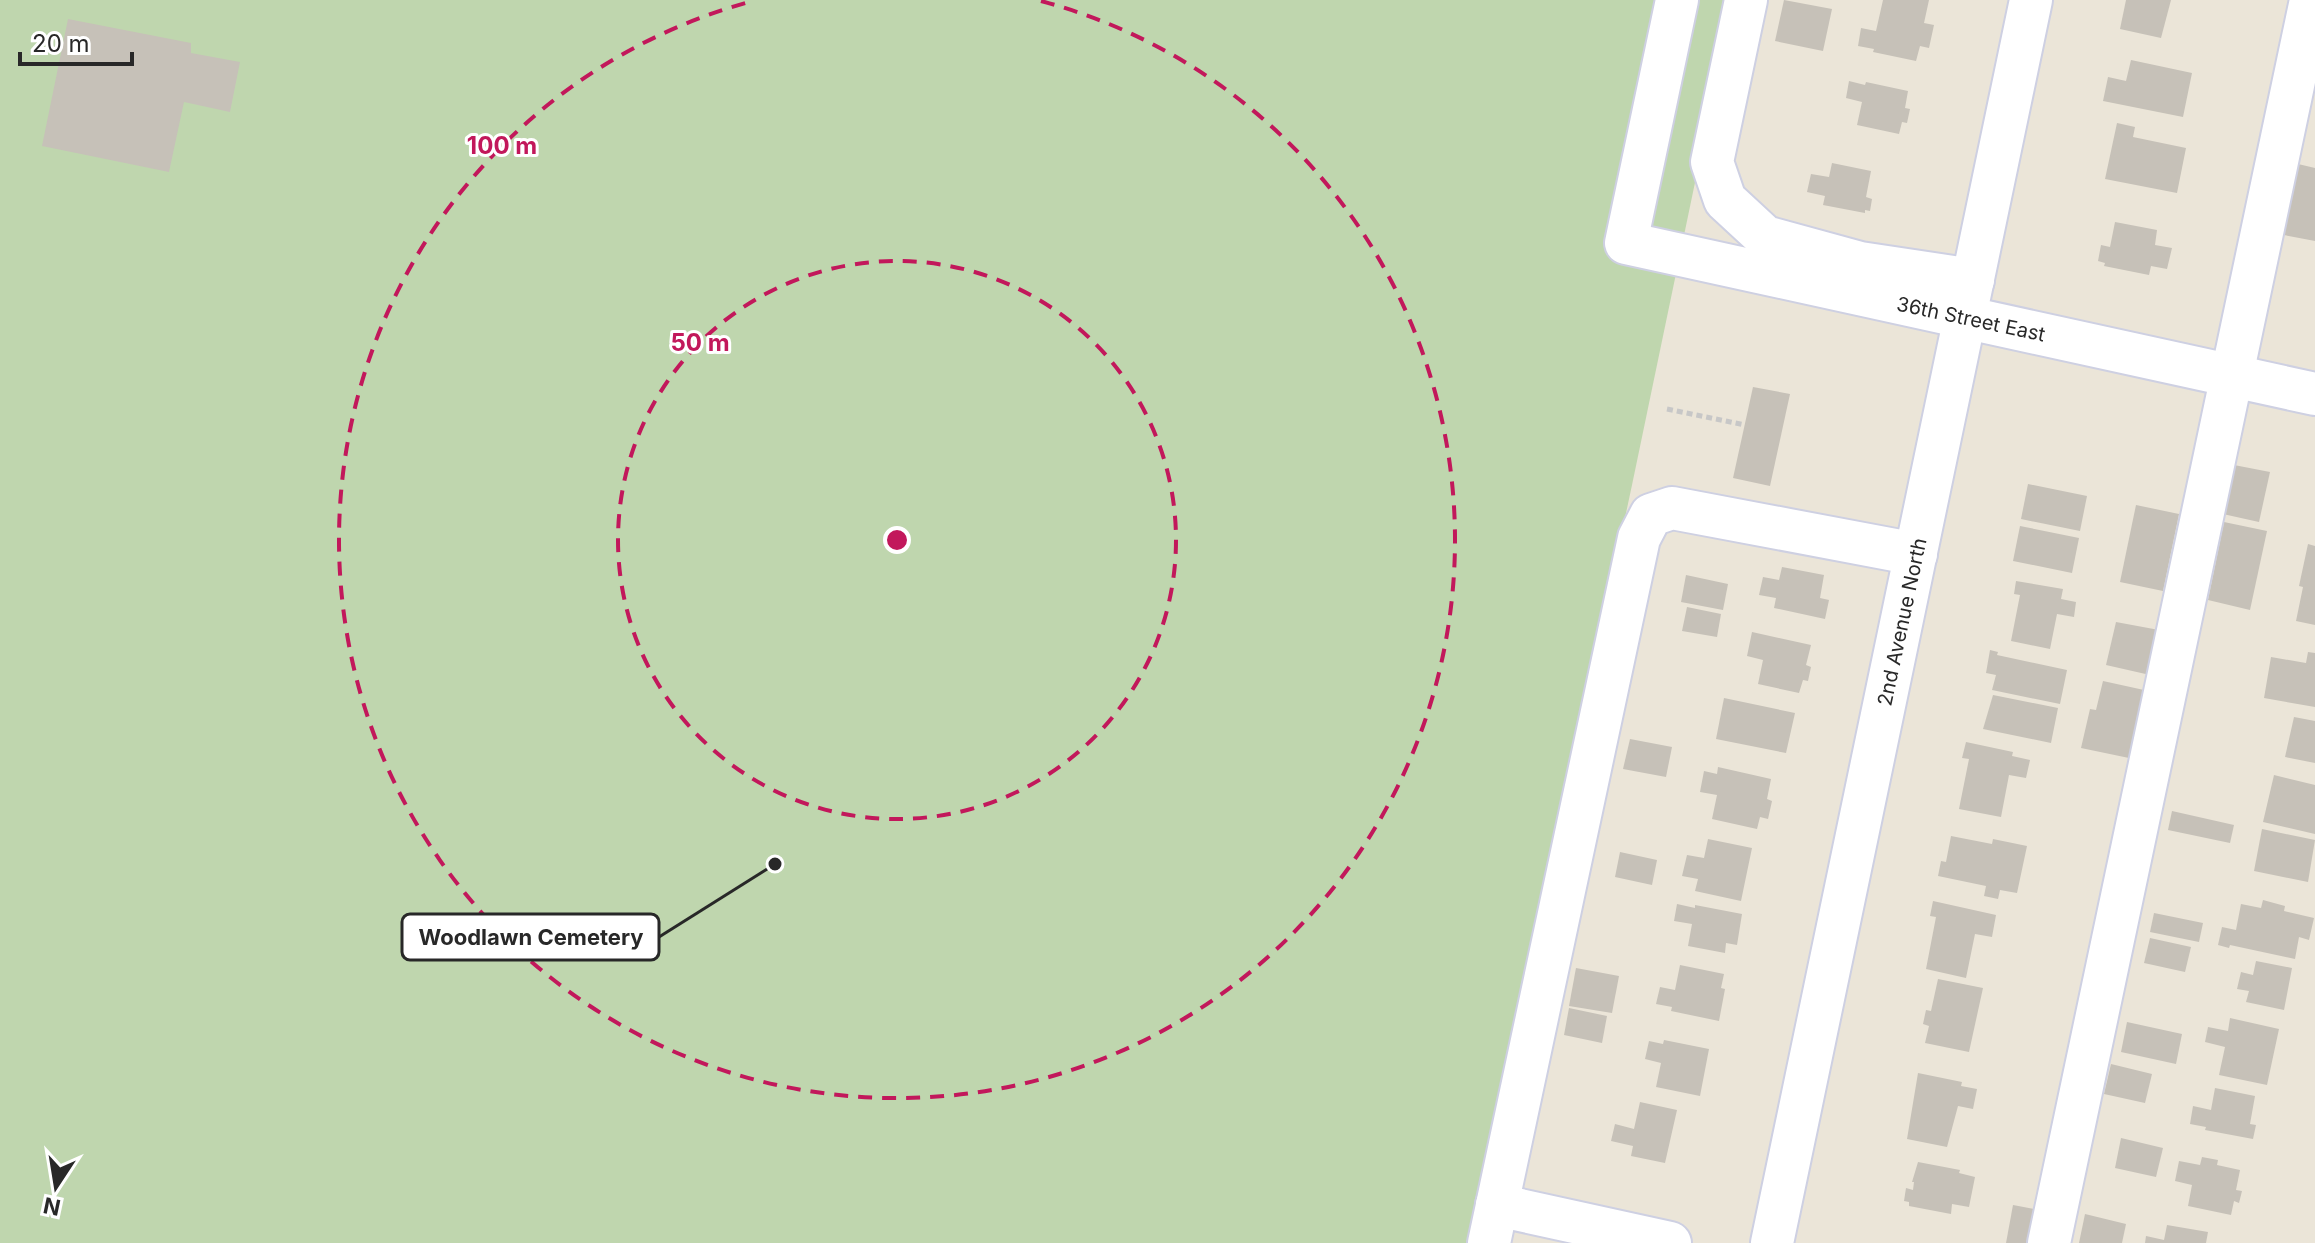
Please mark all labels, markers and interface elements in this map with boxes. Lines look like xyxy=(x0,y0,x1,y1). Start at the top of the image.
scale bar xyxy=(20,16,132,66)
text: 20 m xyxy=(32,29,90,58)
text: 100 m xyxy=(467,131,537,160)
street label: 36th Street East xyxy=(1895,292,2048,347)
text: 50 m xyxy=(670,328,730,357)
centre of rings xyxy=(883,526,911,554)
street label: 2nd Avenue North xyxy=(1872,536,1932,708)
callout: Woodlawn Cemetery xyxy=(402,914,659,960)
text: Woodlawn Cemetery xyxy=(419,924,643,950)
north arrow xyxy=(16,1147,96,1227)
text: N xyxy=(41,1192,63,1221)

